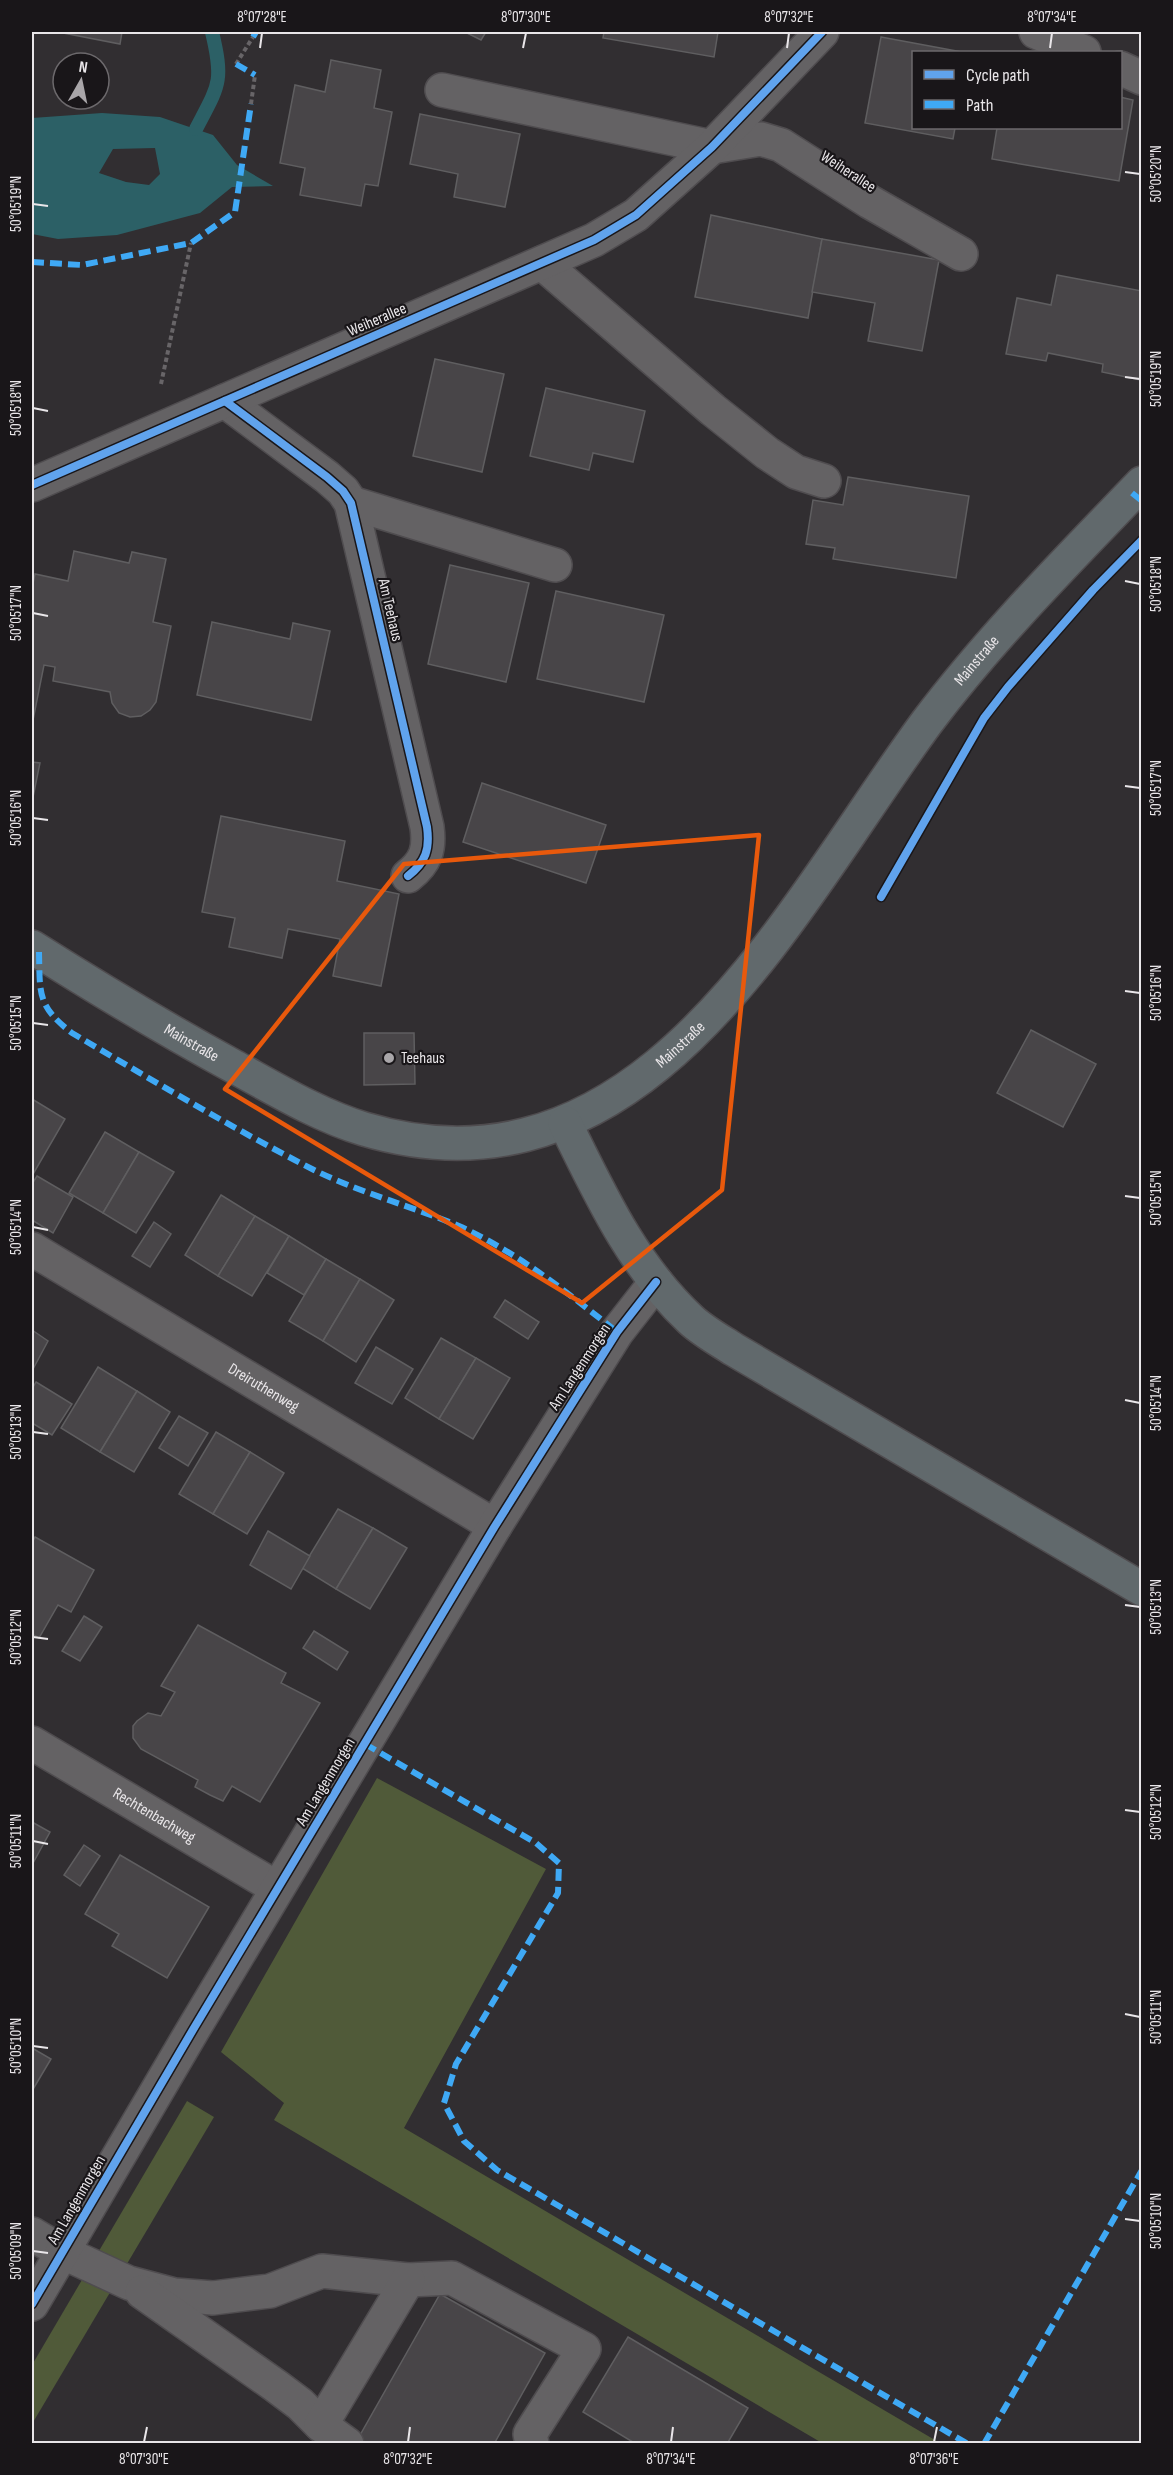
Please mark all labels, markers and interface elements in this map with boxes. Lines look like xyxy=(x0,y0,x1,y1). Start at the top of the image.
text: 8°07'28"E xyxy=(237,8,287,27)
text: 8°07'30"E xyxy=(501,8,551,27)
text: 8°07'32"E xyxy=(764,8,814,27)
text: 8°07'34"E xyxy=(1027,8,1077,27)
north arrow xyxy=(51,51,111,111)
legend xyxy=(912,51,1122,129)
text: N xyxy=(77,58,89,78)
text: Cycle path xyxy=(966,65,1030,86)
text: Path xyxy=(966,95,994,116)
text: 50°05'20"N xyxy=(1147,145,1166,203)
street label: Weiherallee xyxy=(817,147,879,197)
text: 50°05'19"N xyxy=(7,176,26,232)
street label: Weiherallee xyxy=(345,299,409,341)
text: 50°05'19"N xyxy=(1147,351,1166,407)
text: 50°05'18"N xyxy=(7,380,26,436)
text: 50°05'18"N xyxy=(1147,556,1166,612)
street label: Am Teehaus xyxy=(373,576,406,643)
text: 50°05'17"N xyxy=(7,585,26,641)
street label: Mainstraße xyxy=(950,632,1003,689)
text: 50°05'17"N xyxy=(1147,760,1166,816)
text: 50°05'16"N xyxy=(7,790,26,846)
text: 50°05'16"N xyxy=(1147,965,1166,1021)
text: 50°05'15"N xyxy=(7,995,26,1051)
street label: Mainstraße xyxy=(652,1017,709,1072)
street label: Mainstraße xyxy=(161,1020,222,1066)
place label: Teehaus xyxy=(401,1049,445,1068)
marker: Teehaus xyxy=(382,1051,396,1065)
text: 50°05'15"N xyxy=(1147,1170,1166,1226)
text: 50°05'14"N xyxy=(7,1199,26,1255)
street label: Am Langenmorgen xyxy=(544,1320,615,1415)
street label: Dreiruthenweg xyxy=(225,1359,303,1416)
text: 50°05'14"N xyxy=(1147,1375,1166,1431)
text: 50°05'13"N xyxy=(7,1404,26,1460)
text: 50°05'13"N xyxy=(1147,1579,1166,1635)
text: 50°05'12"N xyxy=(7,1609,26,1665)
street label: Am Langenmorgen xyxy=(292,1735,360,1830)
street label: Rechtenbachweg xyxy=(109,1783,199,1847)
text: 50°05'12"N xyxy=(1147,1784,1166,1840)
text: 50°05'11"N xyxy=(7,1814,26,1868)
text: 50°05'11"N xyxy=(1147,1990,1166,2044)
text: 50°05'10"N xyxy=(7,2018,26,2074)
street label: Am Langenmorgen xyxy=(43,2152,110,2249)
text: 50°05'10"N xyxy=(1147,2193,1166,2249)
text: 50°05'09"N xyxy=(7,2222,26,2280)
text: 8°07'30"E xyxy=(119,2450,169,2469)
text: 8°07'32"E xyxy=(383,2450,433,2469)
text: 8°07'34"E xyxy=(646,2450,696,2469)
text: 8°07'36"E xyxy=(909,2450,959,2469)

